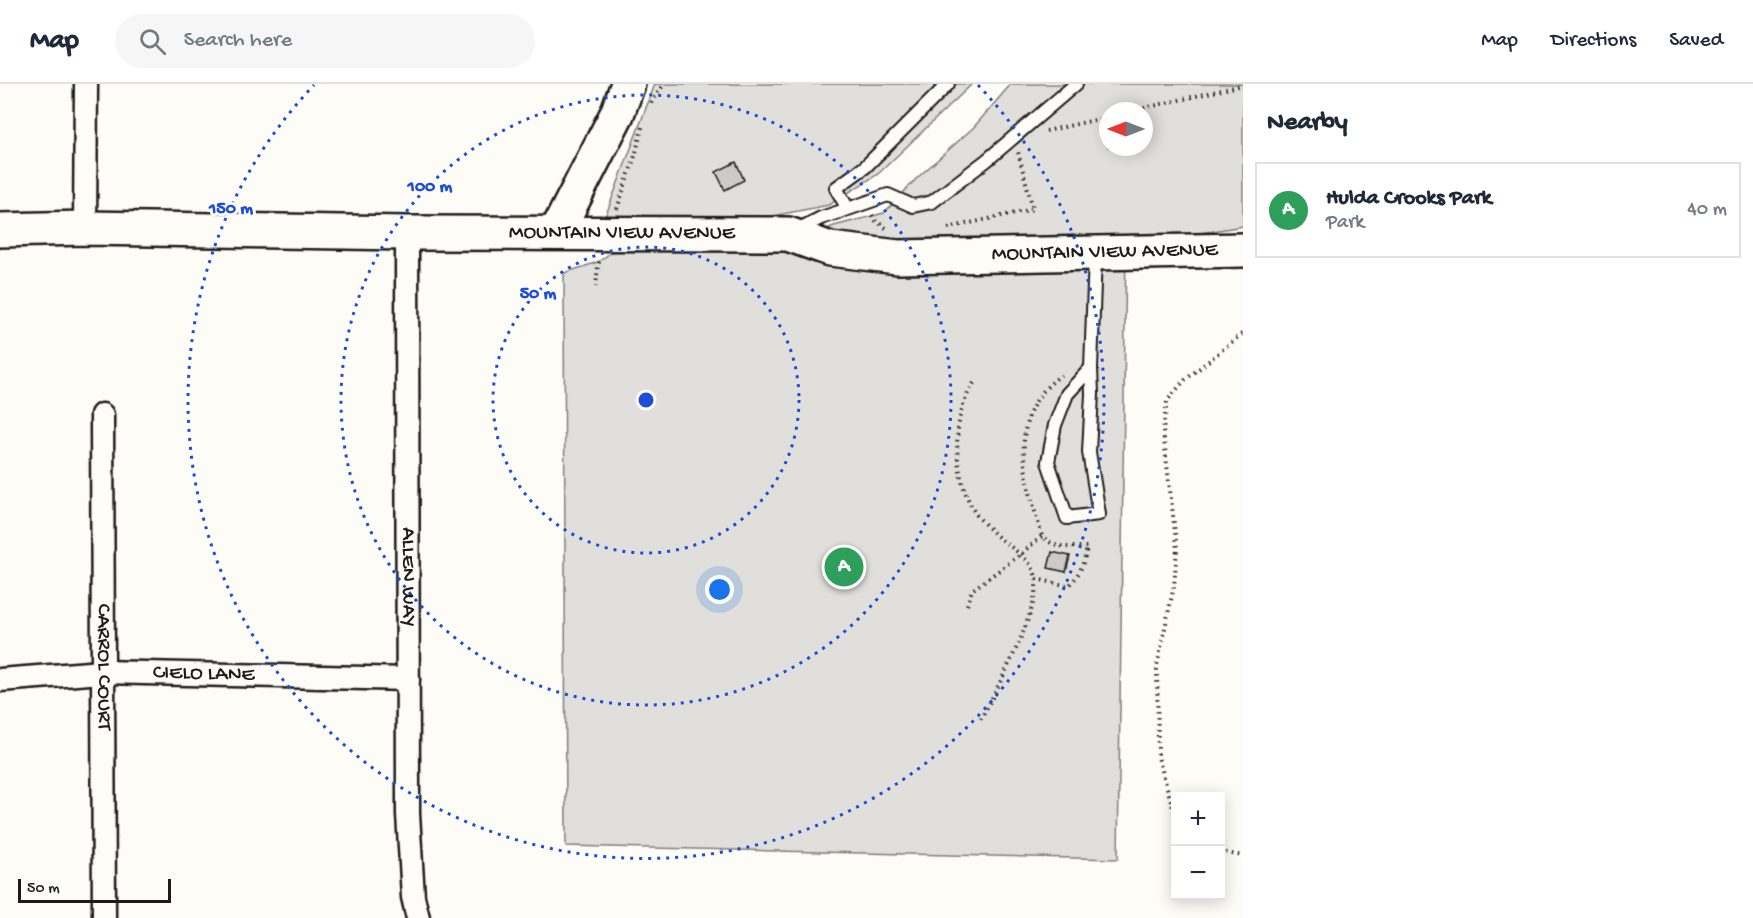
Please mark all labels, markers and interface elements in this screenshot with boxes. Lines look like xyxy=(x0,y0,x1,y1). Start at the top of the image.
search box xyxy=(115,14,535,68)
text: Map xyxy=(30,25,79,58)
icon: search xyxy=(136,25,169,58)
text: Search here xyxy=(184,28,292,54)
text: Map xyxy=(1481,29,1518,54)
text: Directions xyxy=(1551,29,1636,54)
text: Saved xyxy=(1669,29,1723,54)
north arrow xyxy=(1099,102,1153,156)
text: Nearby xyxy=(1267,108,1348,139)
text: 100 m xyxy=(407,177,453,198)
text: Hulda Crooks Park xyxy=(1326,186,1492,212)
text: 150 m xyxy=(208,199,253,220)
text: A xyxy=(1283,199,1294,222)
text: 40 m xyxy=(1687,199,1727,222)
text: Park xyxy=(1326,212,1364,235)
street label: MOUNTAIN VIEW AVENUE xyxy=(509,221,736,246)
street label: MOUNTAIN VIEW AVENUE xyxy=(992,238,1219,268)
text: 50 m xyxy=(520,284,557,305)
centre of rings xyxy=(636,390,656,410)
street label: ALLEN WAY xyxy=(395,527,420,627)
pin: A xyxy=(824,544,864,590)
your location xyxy=(705,575,734,604)
street label: CARROL COURT xyxy=(90,604,116,731)
street label: CIELO LANE xyxy=(152,661,256,688)
map controls xyxy=(1171,792,1225,900)
button: + xyxy=(1171,792,1225,846)
button: − xyxy=(1171,846,1225,900)
scale bar xyxy=(18,876,171,904)
text: 50 m xyxy=(27,880,60,899)

